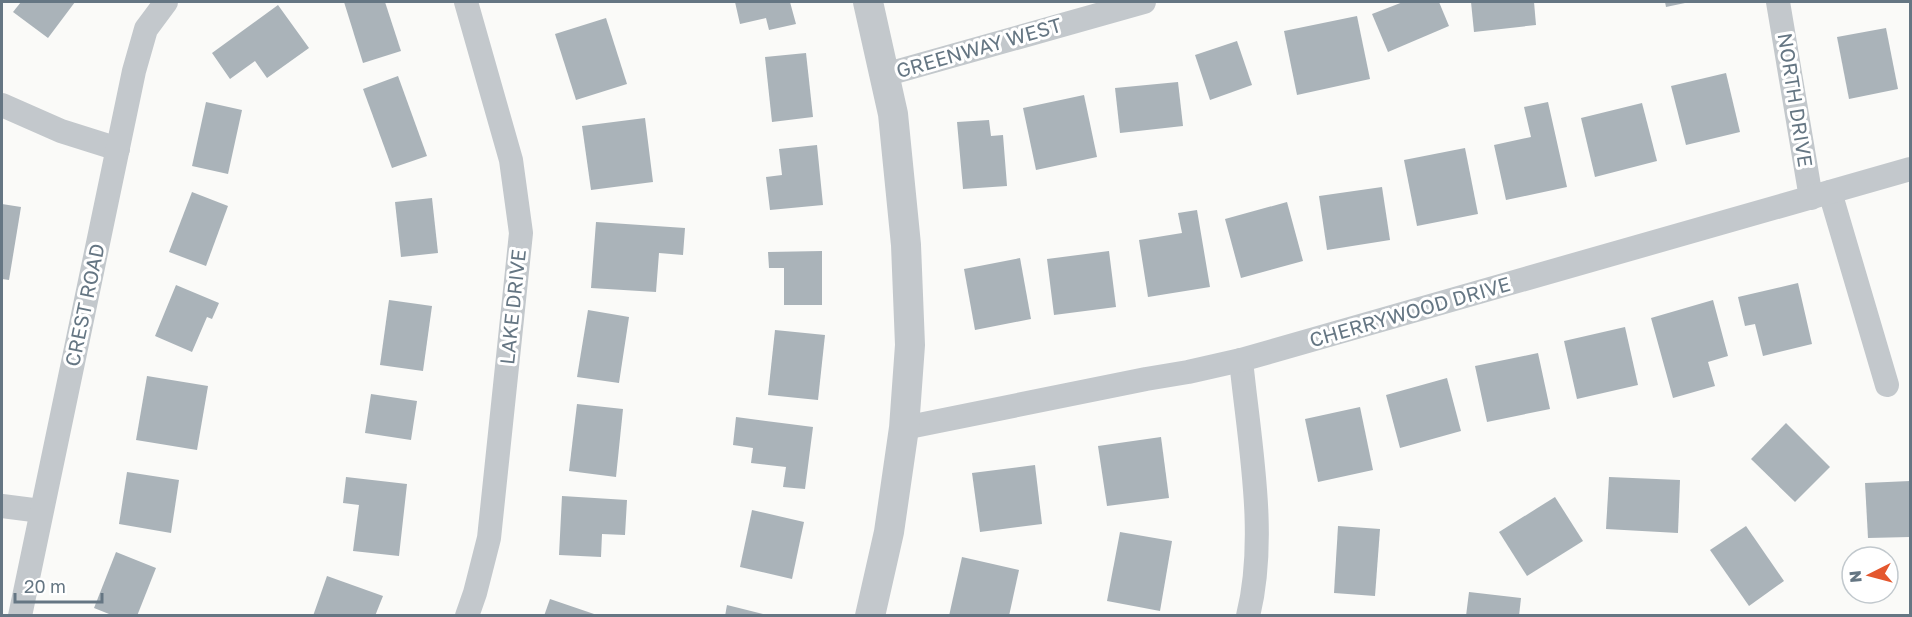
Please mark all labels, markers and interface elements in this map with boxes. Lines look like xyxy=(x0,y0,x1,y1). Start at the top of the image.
street label: GREENWAY WEST xyxy=(893,12,1064,82)
street label: NORTH DRIVE xyxy=(1774,31,1818,169)
street label: CREST ROAD xyxy=(59,241,109,368)
street label: LAKE DRIVE xyxy=(494,248,530,366)
street label: CHERRYWOOD DRIVE xyxy=(1306,271,1513,351)
north arrow xyxy=(1840,545,1900,605)
scale bar xyxy=(15,566,102,604)
text: N xyxy=(1845,569,1866,584)
text: 20 m xyxy=(24,575,66,597)

